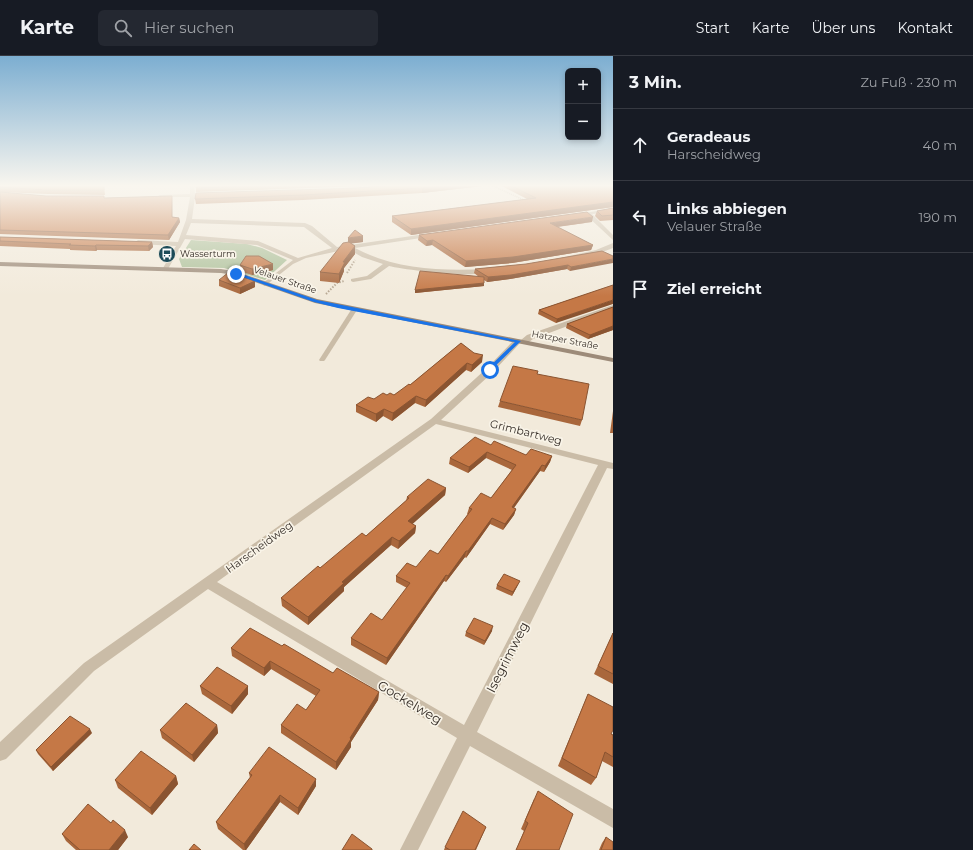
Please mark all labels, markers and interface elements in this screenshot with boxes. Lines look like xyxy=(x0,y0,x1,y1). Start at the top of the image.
search box xyxy=(98,10,378,46)
text: Karte xyxy=(20,16,74,39)
icon: search xyxy=(112,17,134,39)
text: Hier suchen xyxy=(144,18,234,37)
text: Start xyxy=(696,19,730,37)
text: Karte xyxy=(752,19,789,37)
text: Über uns xyxy=(811,19,875,37)
text: Kontakt xyxy=(897,19,953,37)
map controls xyxy=(565,68,601,140)
button: + xyxy=(565,68,601,104)
text: 3 Min. xyxy=(629,72,681,92)
text: Zu Fuß · 230 m xyxy=(860,74,957,90)
button: − xyxy=(565,104,601,140)
text: Geradeaus xyxy=(667,127,750,146)
icon: ahead xyxy=(629,134,651,156)
text: 40 m xyxy=(923,137,957,153)
text: Harscheidweg xyxy=(667,146,761,162)
text: Links abbiegen xyxy=(667,199,787,218)
icon: left xyxy=(629,206,651,228)
text: 190 m xyxy=(919,209,957,225)
text: Velauer Straße xyxy=(667,218,762,234)
bus stop icon: Wasserturm xyxy=(157,244,177,264)
place label: Wasserturm xyxy=(180,248,236,259)
street label: Velauer Straße xyxy=(252,264,318,296)
route end xyxy=(227,265,245,283)
icon: arrive xyxy=(629,278,651,300)
text: Ziel erreicht xyxy=(667,279,762,298)
street label: Hatzper Straße xyxy=(531,328,600,351)
route start xyxy=(481,361,499,379)
street label: Grimbartweg xyxy=(488,416,564,448)
street label: Harscheidweg xyxy=(223,518,295,576)
street label: Isegrimweg xyxy=(482,619,532,695)
street label: Gockelweg xyxy=(375,677,445,727)

